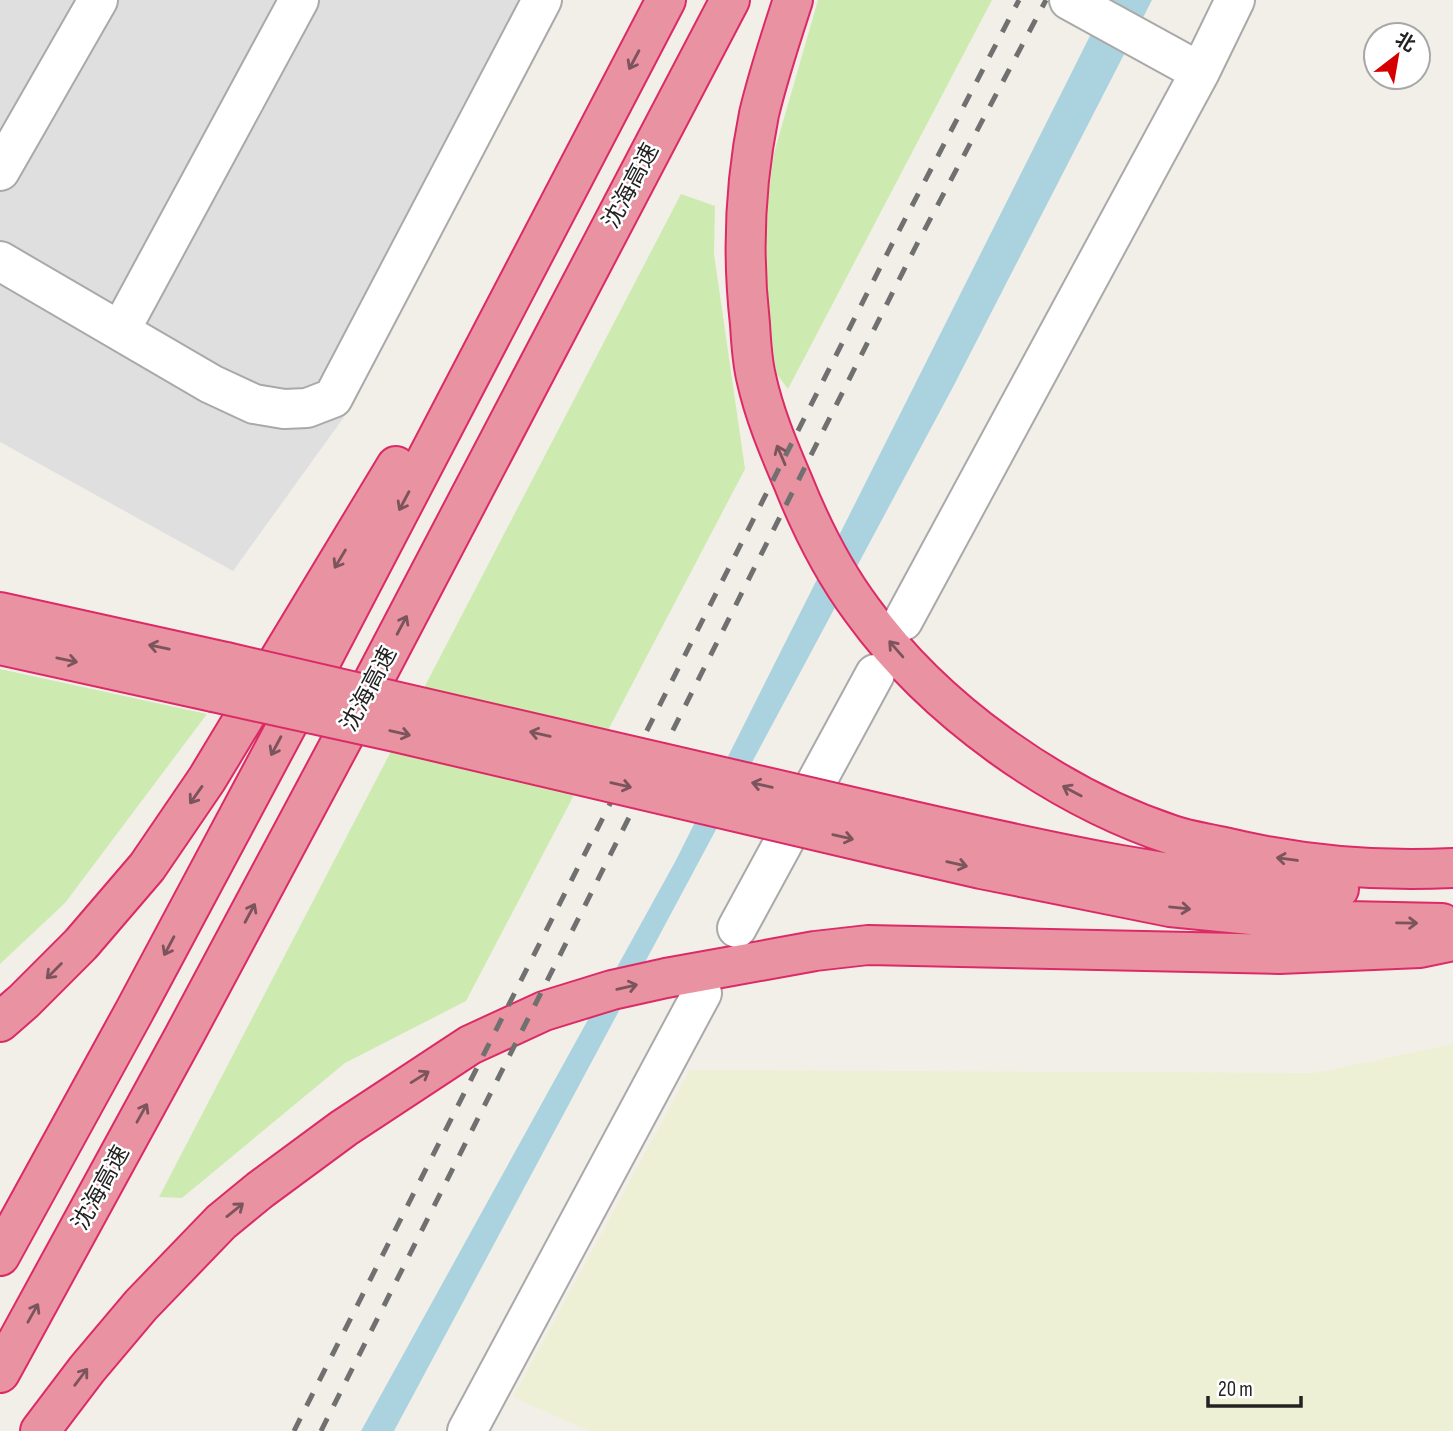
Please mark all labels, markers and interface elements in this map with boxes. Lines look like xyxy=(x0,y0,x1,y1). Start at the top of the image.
north arrow xyxy=(1362,21,1432,91)
text: 北 xyxy=(1391,28,1419,57)
one-way arrow xyxy=(627,49,641,70)
street label: 沈海高速 xyxy=(597,139,665,233)
one-way arrow xyxy=(774,444,787,466)
one-way arrow xyxy=(397,490,411,511)
one-way arrow xyxy=(333,548,347,568)
one-way arrow xyxy=(396,616,410,636)
one-way arrow xyxy=(148,640,171,654)
one-way arrow xyxy=(888,641,904,659)
street label: 沈海高速 xyxy=(335,642,403,736)
one-way arrow xyxy=(55,653,78,667)
one-way arrow xyxy=(529,726,552,740)
one-way arrow xyxy=(388,727,411,741)
one-way arrow xyxy=(269,735,283,755)
one-way arrow xyxy=(751,778,774,792)
one-way arrow xyxy=(609,779,632,792)
one-way arrow xyxy=(1062,784,1083,798)
one-way arrow xyxy=(189,785,203,804)
one-way arrow xyxy=(831,831,854,844)
one-way arrow xyxy=(1277,852,1299,865)
one-way arrow xyxy=(945,857,968,871)
one-way arrow xyxy=(1168,901,1191,914)
one-way arrow xyxy=(243,903,257,924)
one-way arrow xyxy=(1395,916,1418,930)
one-way arrow xyxy=(162,936,176,956)
one-way arrow xyxy=(45,963,62,980)
one-way arrow xyxy=(615,979,638,993)
one-way arrow xyxy=(409,1069,429,1083)
one-way arrow xyxy=(135,1104,149,1124)
street label: 沈海高速 xyxy=(66,1141,136,1235)
one-way arrow xyxy=(226,1202,244,1218)
one-way arrow xyxy=(27,1303,40,1324)
scale bar xyxy=(1208,1364,1301,1408)
one-way arrow xyxy=(73,1367,88,1386)
text: 20 m xyxy=(1218,1377,1253,1402)

